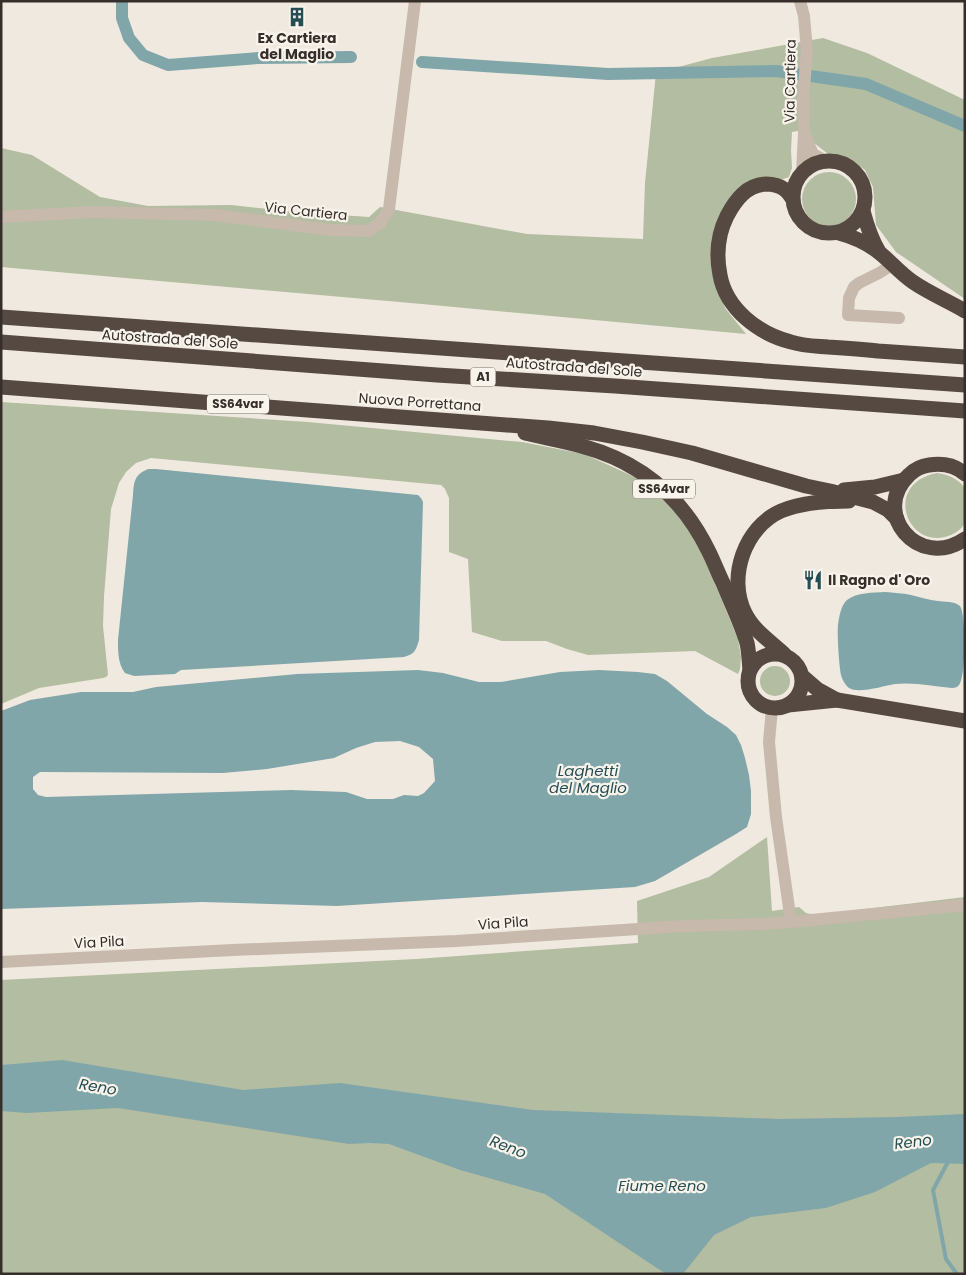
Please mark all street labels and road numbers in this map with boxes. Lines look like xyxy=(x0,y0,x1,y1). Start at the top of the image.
street label: Via Cartiera xyxy=(779,39,801,123)
street label: Via Cartiera xyxy=(263,197,349,225)
street label: Autostrada del Sole xyxy=(101,324,239,354)
street label: Autostrada del Sole xyxy=(505,352,643,382)
road number: A1 xyxy=(470,368,496,387)
street label: Nuova Porrettana xyxy=(358,388,482,416)
road number: SS64var xyxy=(207,394,269,414)
road number: SS64var xyxy=(633,479,695,498)
street label: Via Pila xyxy=(477,911,529,935)
street label: Via Pila xyxy=(73,931,125,953)

